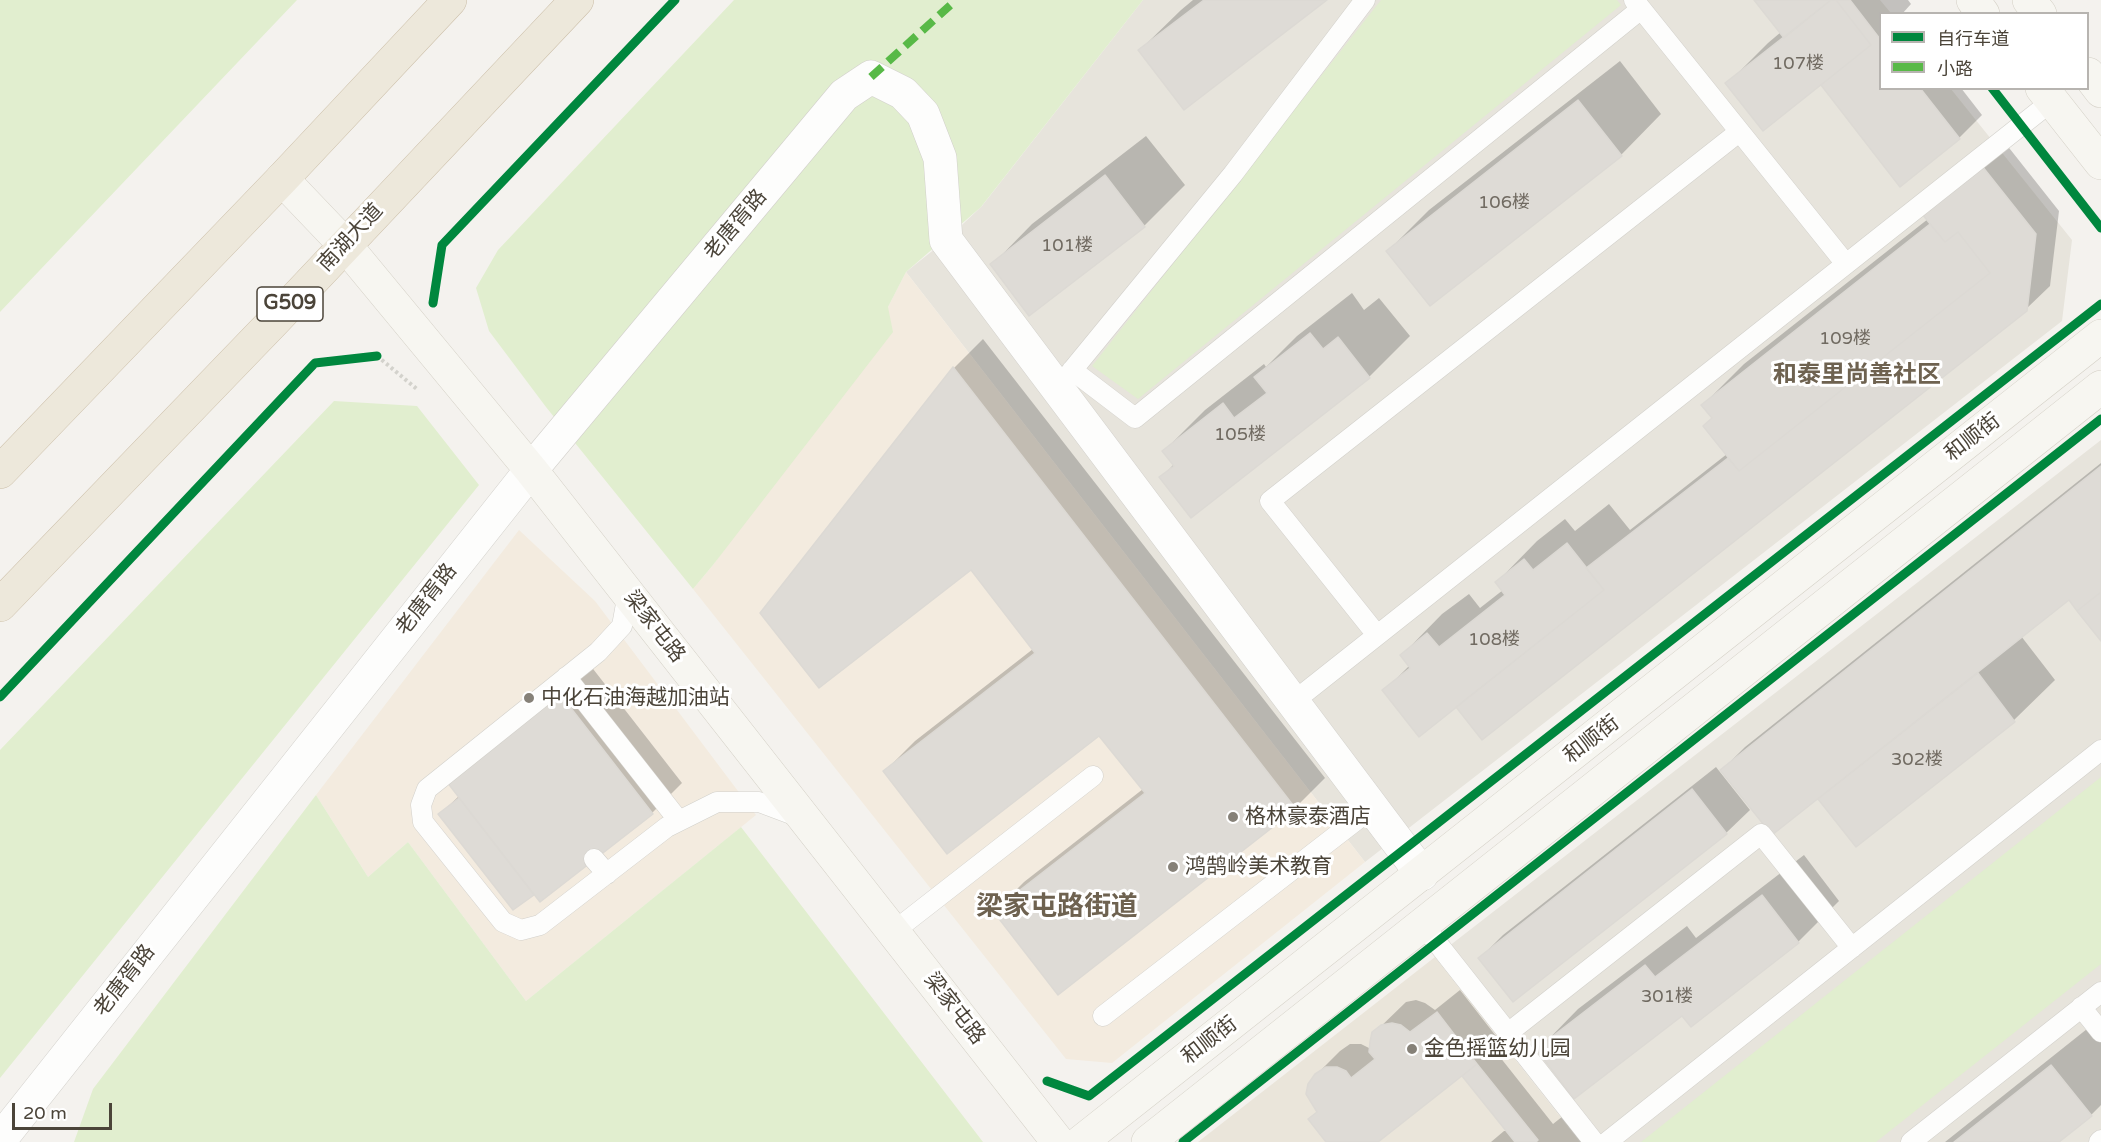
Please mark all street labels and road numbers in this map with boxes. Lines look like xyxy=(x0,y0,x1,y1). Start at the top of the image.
street label: 老唐胥路 xyxy=(699,185,773,265)
street label: 南湖大道 xyxy=(313,199,389,277)
road number: G509 xyxy=(257,287,323,321)
street label: 和顺街 xyxy=(1940,409,2006,467)
street label: 老唐胥路 xyxy=(391,559,463,641)
street label: 梁家屯路 xyxy=(618,586,690,668)
street label: 和顺街 xyxy=(1559,711,1625,769)
street label: 老唐胥路 xyxy=(89,940,161,1022)
street label: 梁家屯路 xyxy=(918,968,990,1050)
street label: 和顺街 xyxy=(1177,1012,1243,1070)

